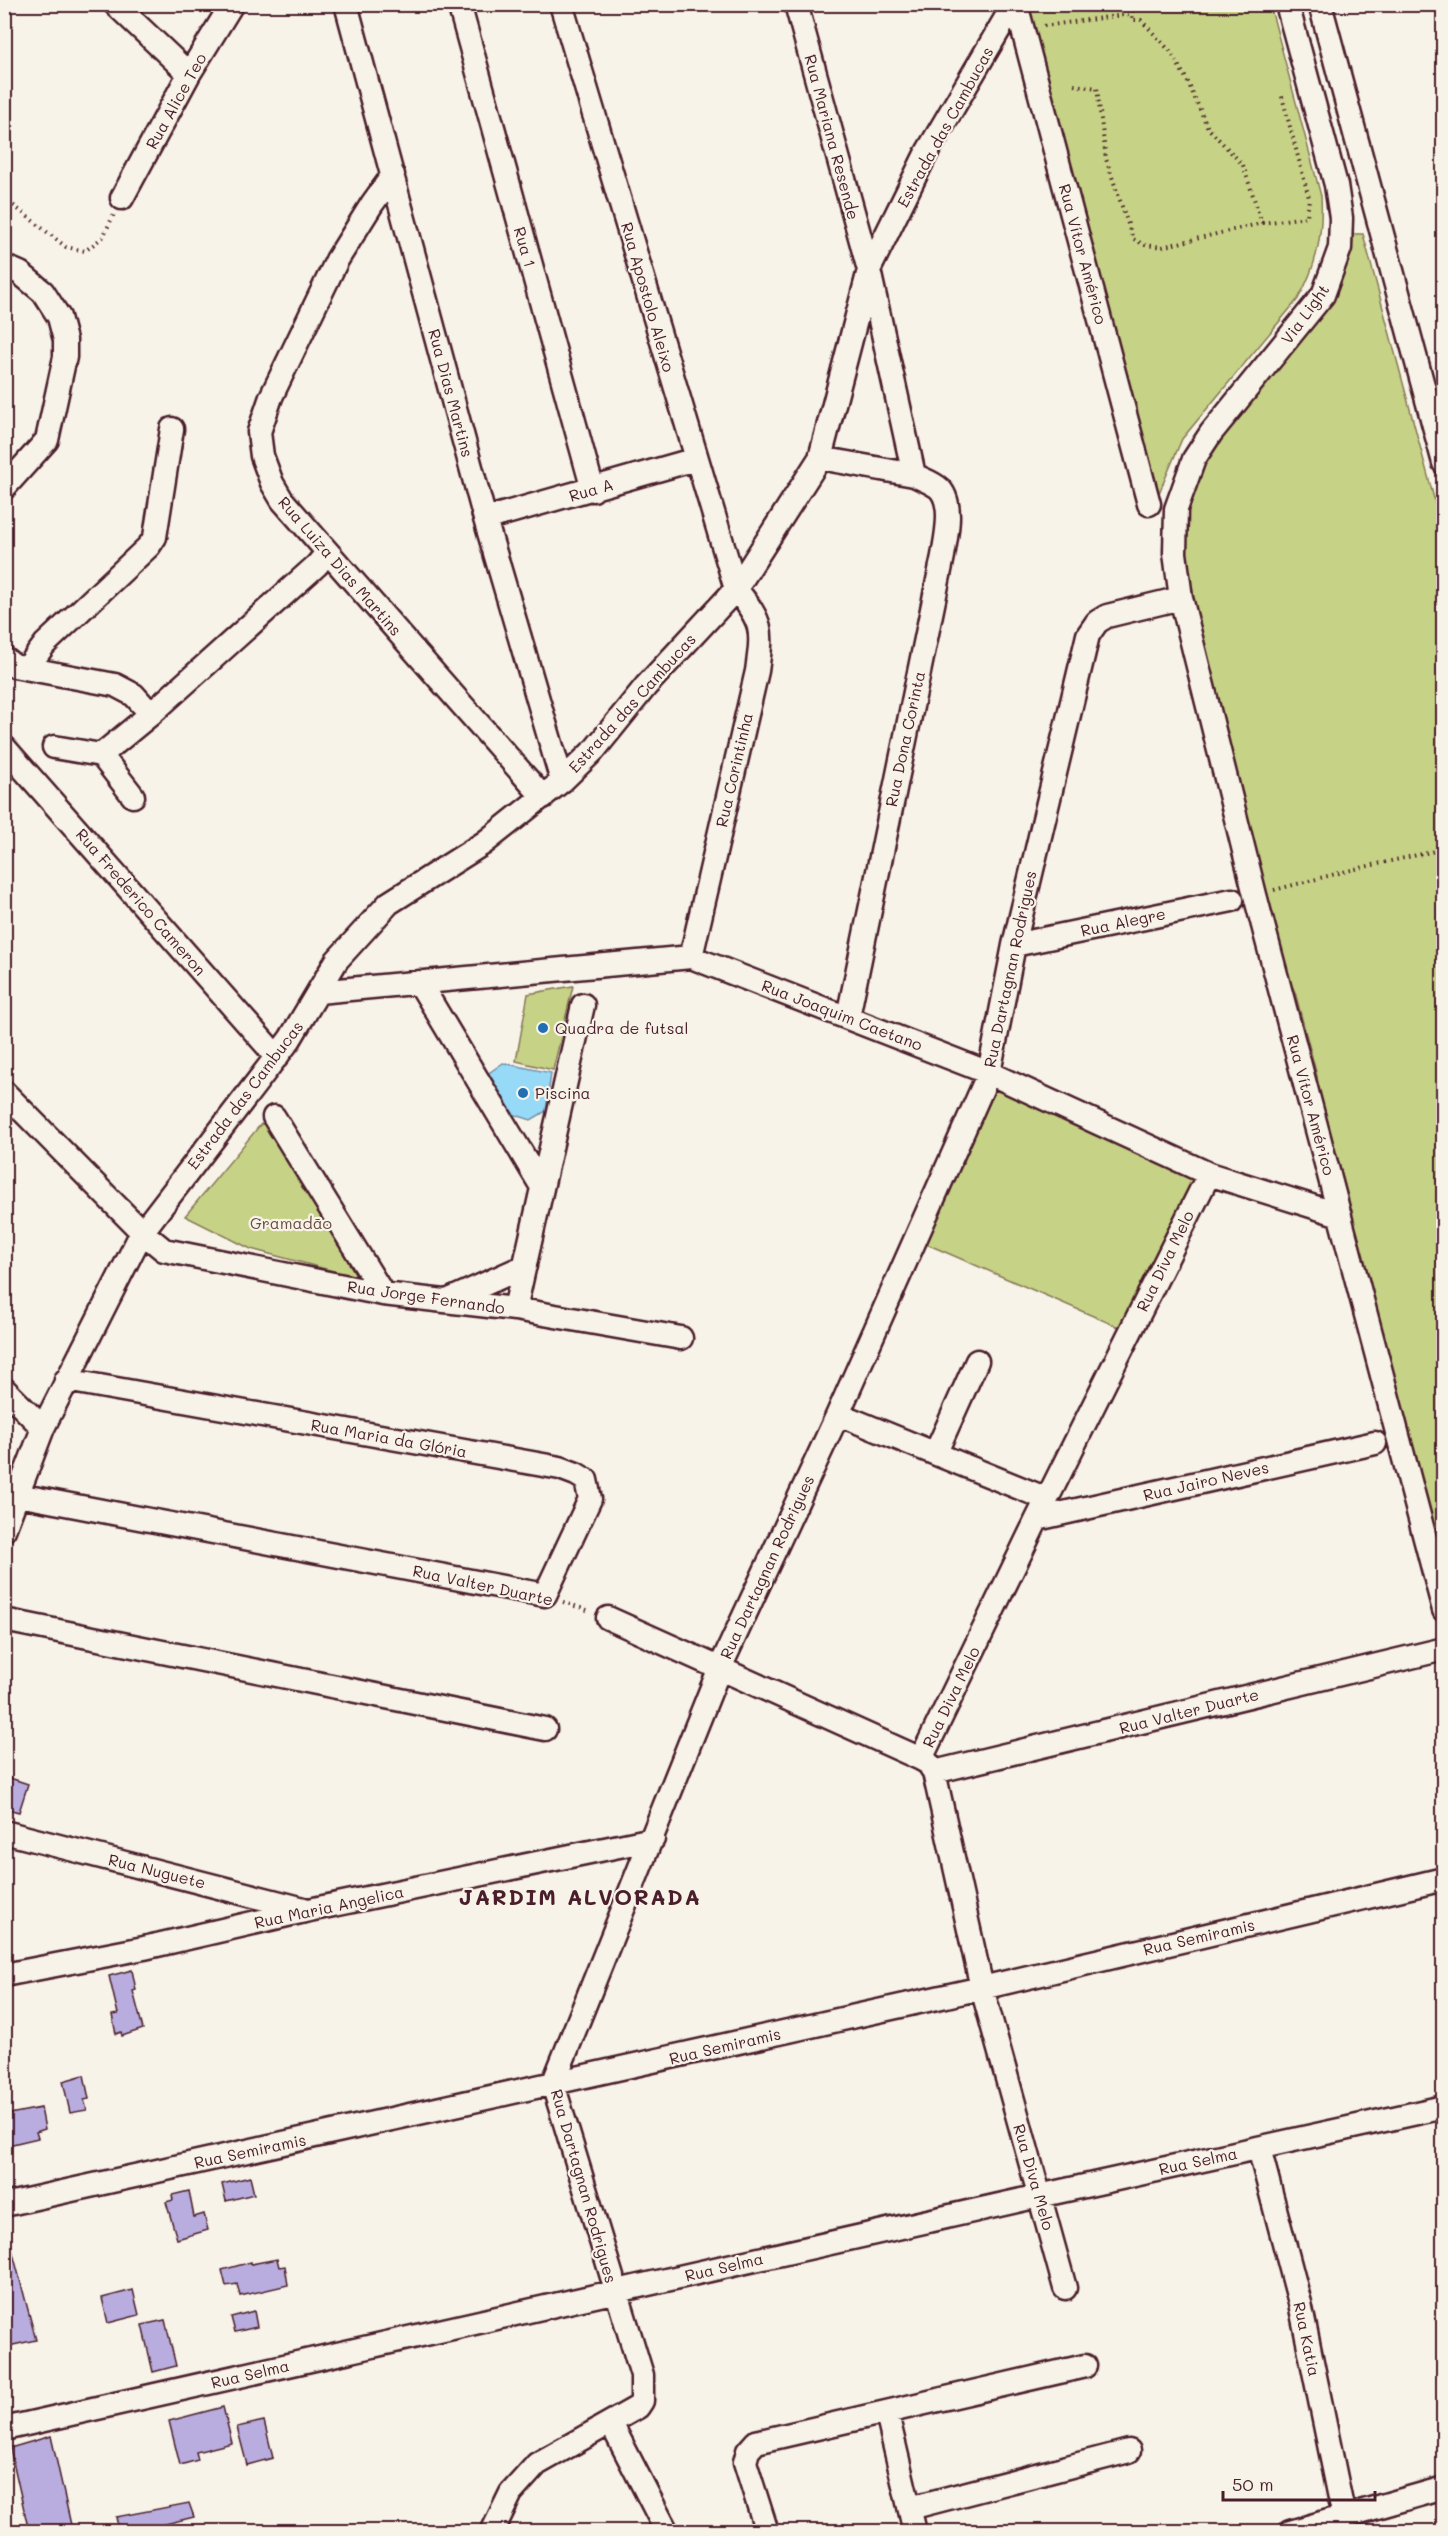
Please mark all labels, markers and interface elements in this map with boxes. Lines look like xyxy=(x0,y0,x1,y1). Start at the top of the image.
street label: Estrada das Cambucas xyxy=(892,43,997,211)
street label: Rua Alice Teo xyxy=(140,49,211,153)
street label: Rua Mariana Resende xyxy=(800,52,865,222)
street label: Rua Vítor Américo xyxy=(1055,181,1112,326)
street label: Rua Apostolo Aleixo xyxy=(617,219,680,374)
street label: Rua 1 xyxy=(510,224,541,270)
street label: Via Light xyxy=(1276,280,1333,348)
street label: Rua Dias Martins xyxy=(424,326,479,459)
street label: Rua A xyxy=(566,473,615,506)
street label: Rua Luiza Dias Martins xyxy=(274,492,407,640)
street label: Estrada das Cambucas xyxy=(563,629,700,777)
street label: Rua Dona Corinta xyxy=(880,669,929,809)
street label: Rua Corintinha xyxy=(710,711,757,829)
street label: Rua Frederico Cameron xyxy=(72,824,211,980)
street label: Rua Dartagnan Rodrigues xyxy=(978,869,1041,1069)
street label: Rua Alegre xyxy=(1078,902,1167,941)
street label: Rua Joaquim Caetano xyxy=(759,974,926,1055)
street label: Estrada das Cambucas xyxy=(182,1016,307,1173)
place label: Quadra de futsal xyxy=(555,1017,688,1038)
marker: Quadra de futsal xyxy=(536,1021,550,1035)
street label: Rua Vítor Américo xyxy=(1283,1032,1340,1177)
place label: Piscina xyxy=(535,1082,591,1103)
marker: Piscina xyxy=(516,1086,530,1100)
street label: Rua Diva Melo xyxy=(1131,1207,1198,1315)
park label: Gramadão xyxy=(250,1212,332,1233)
street label: Rua Jorge Fernando xyxy=(346,1275,506,1318)
street label: Rua Maria da Glória xyxy=(309,1413,469,1462)
street label: Rua Jairo Neves xyxy=(1141,1456,1271,1505)
street label: Rua Dartagnan Rodrigues xyxy=(715,1471,818,1662)
street label: Rua Valter Duarte xyxy=(411,1559,555,1610)
street label: Rua Diva Melo xyxy=(917,1643,984,1751)
street label: Rua Valter Duarte xyxy=(1117,1683,1261,1738)
street label: Rua Nuguete xyxy=(106,1848,208,1893)
street label: Rua Maria Angelica xyxy=(252,1880,406,1933)
district label: JARDIM ALVORADA xyxy=(459,1882,701,1911)
street label: Rua Semiramis xyxy=(1141,1913,1257,1960)
street label: Rua Semiramis xyxy=(667,2022,783,2069)
street label: Rua Dartagnan Rodrigues xyxy=(547,2086,622,2285)
street label: Rua Diva Melo xyxy=(1009,2121,1060,2232)
street label: Rua Semiramis xyxy=(192,2128,308,2173)
street label: Rua Selma xyxy=(1157,2142,1239,2179)
street label: Rua Selma xyxy=(683,2247,765,2286)
street label: Rua Katia xyxy=(1289,2300,1326,2378)
street label: Rua Selma xyxy=(209,2354,291,2393)
scale bar xyxy=(1223,2464,1374,2502)
text: 50 m xyxy=(1232,2472,1274,2496)

